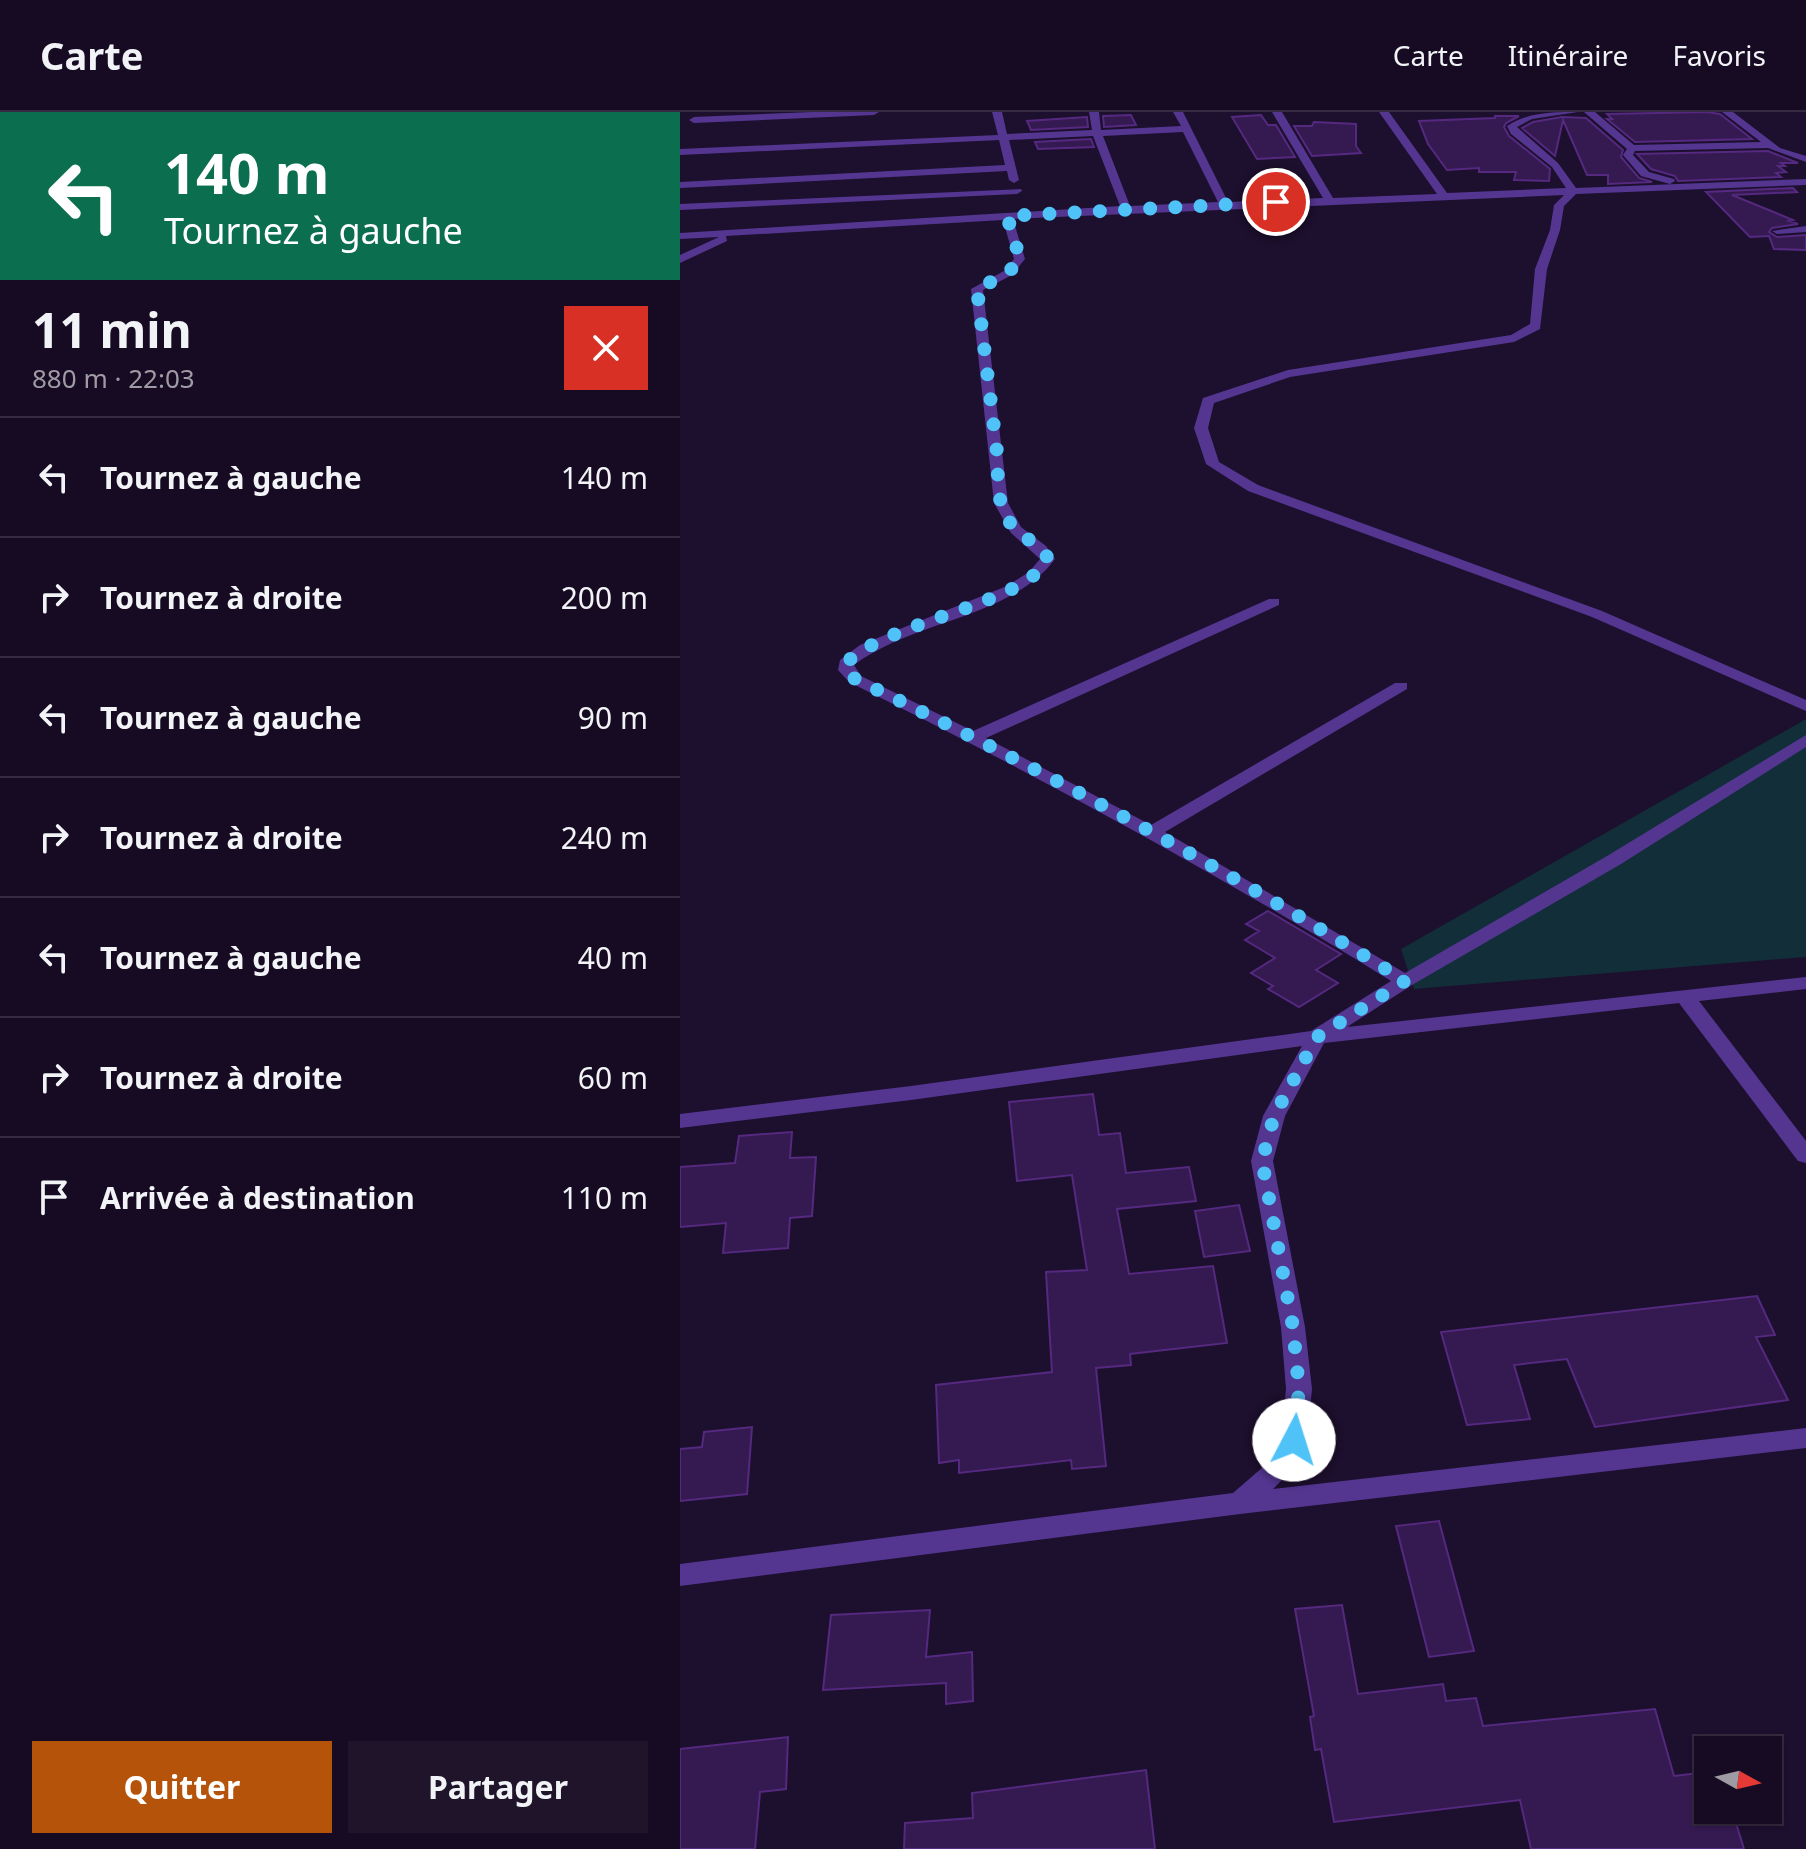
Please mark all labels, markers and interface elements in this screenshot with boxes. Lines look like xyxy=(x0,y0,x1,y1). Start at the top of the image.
text: Carte xyxy=(40,29,143,81)
text: Carte xyxy=(1393,36,1464,74)
text: Itinéraire xyxy=(1508,36,1628,74)
text: Favoris xyxy=(1672,36,1766,74)
text: 140 m xyxy=(164,134,329,210)
icon: left xyxy=(32,144,136,248)
pin xyxy=(1242,168,1310,236)
icon: arrive xyxy=(1254,180,1298,224)
text: Tournez à gauche xyxy=(164,206,463,255)
text: 11 min xyxy=(32,297,192,362)
button: close xyxy=(564,306,648,390)
text: 880 m · 22:03 xyxy=(32,360,195,396)
icon: left xyxy=(32,455,76,499)
text: Tournez à gauche xyxy=(100,457,362,498)
text: 140 m xyxy=(561,457,648,498)
icon: right xyxy=(32,575,76,619)
text: Tournez à droite xyxy=(100,577,343,618)
text: 200 m xyxy=(561,577,648,618)
icon: left xyxy=(32,695,76,739)
text: Tournez à gauche xyxy=(100,697,362,738)
text: 90 m xyxy=(578,697,648,738)
icon: right xyxy=(32,815,76,859)
text: Tournez à droite xyxy=(100,817,343,858)
text: 240 m xyxy=(561,817,648,858)
icon: left xyxy=(32,935,76,979)
text: Tournez à gauche xyxy=(100,937,362,978)
text: 40 m xyxy=(578,937,648,978)
icon: right xyxy=(32,1055,76,1099)
text: Tournez à droite xyxy=(100,1057,343,1098)
text: 60 m xyxy=(578,1057,648,1098)
icon: arrive xyxy=(32,1175,76,1219)
text: Arrivée à destination xyxy=(100,1177,415,1218)
text: 110 m xyxy=(561,1177,648,1218)
position arrow xyxy=(1252,1398,1336,1482)
north arrow xyxy=(1694,1736,1782,1824)
map controls xyxy=(1694,1736,1782,1824)
button: Quitter xyxy=(32,1741,332,1833)
button: Partager xyxy=(348,1741,648,1833)

